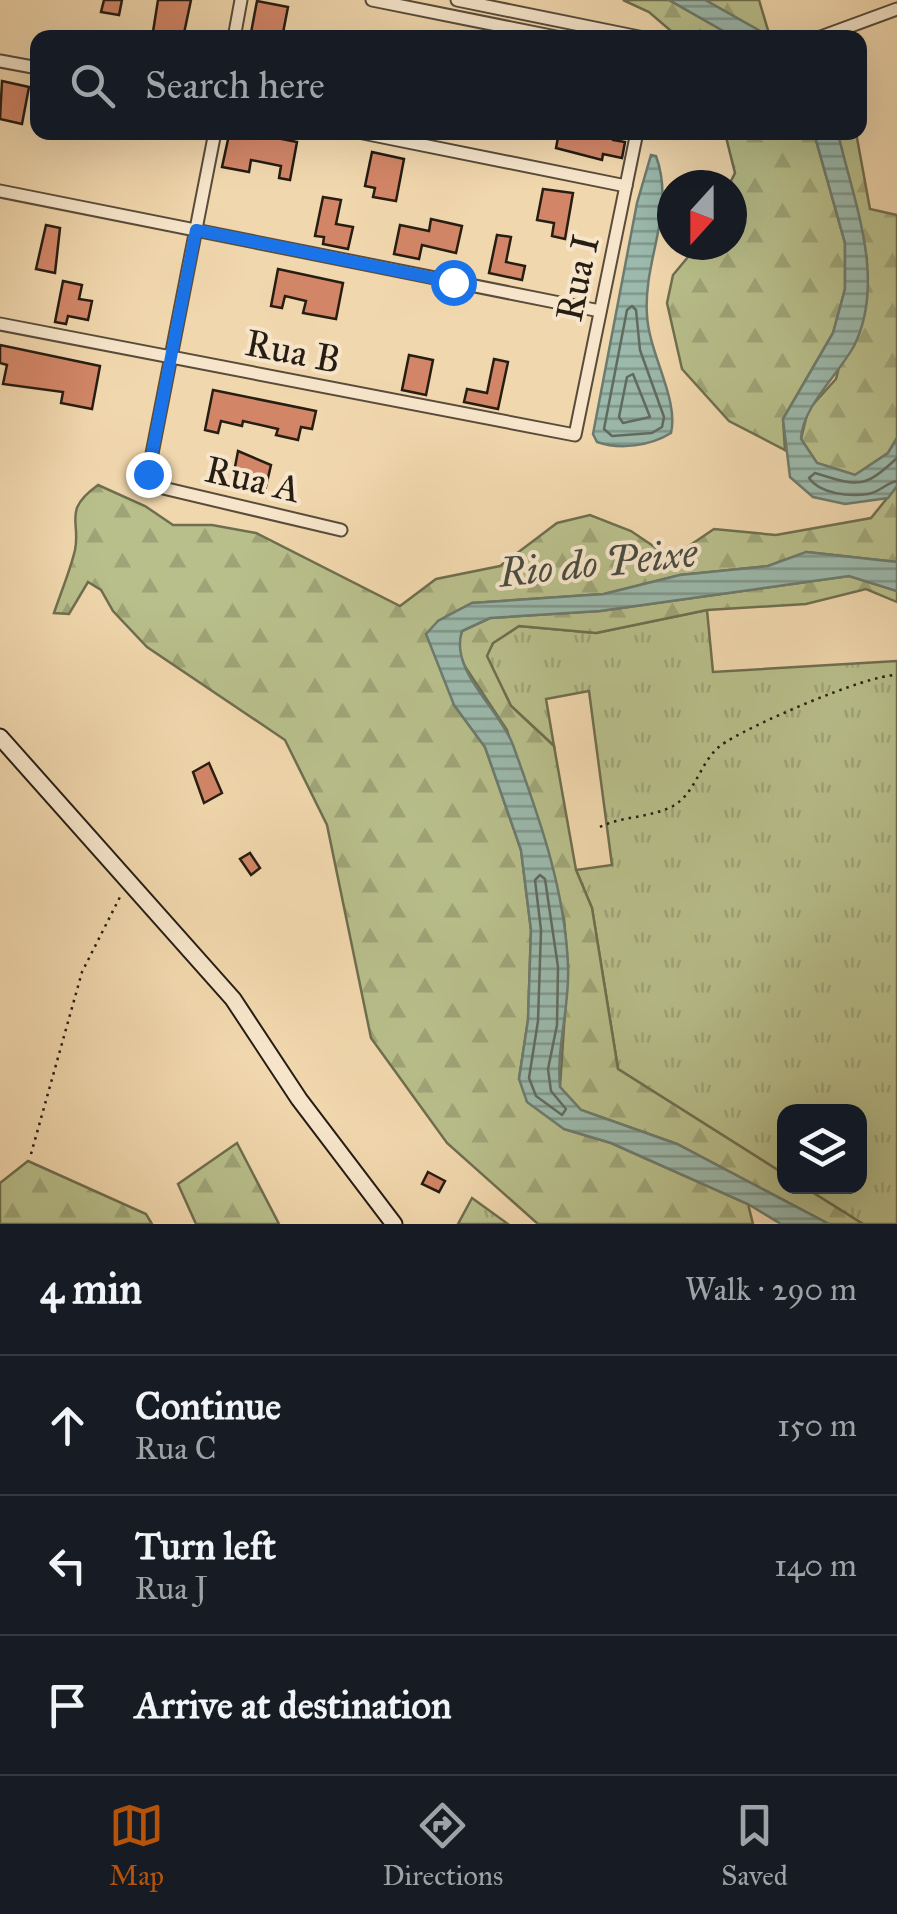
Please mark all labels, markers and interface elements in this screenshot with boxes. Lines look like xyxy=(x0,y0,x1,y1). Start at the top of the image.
search box xyxy=(30,30,867,140)
icon: search xyxy=(65,58,120,113)
text: Search here xyxy=(145,62,325,108)
north arrow xyxy=(657,170,747,260)
street label: Rua I xyxy=(545,231,609,325)
route start xyxy=(431,260,477,306)
street label: Rua B xyxy=(241,319,345,383)
street label: Rua A xyxy=(201,446,306,512)
route end xyxy=(126,452,172,498)
water label: Rio do Peixe xyxy=(495,528,701,598)
map controls xyxy=(777,1104,867,1194)
button: layers xyxy=(777,1104,867,1194)
text: 4 min xyxy=(40,1263,142,1315)
text: Walk · 290 m xyxy=(685,1270,857,1309)
text: Continue xyxy=(135,1383,281,1429)
icon: ahead xyxy=(40,1398,95,1453)
text: 150 m xyxy=(777,1406,857,1445)
text: Rua C xyxy=(135,1429,217,1468)
text: Turn left xyxy=(135,1523,276,1569)
icon: left xyxy=(40,1538,95,1593)
text: 140 m xyxy=(774,1546,857,1585)
text: Rua J xyxy=(135,1569,208,1608)
icon: arrive xyxy=(40,1678,95,1733)
text: Arrive at destination xyxy=(135,1682,452,1728)
tab: Map xyxy=(109,1798,164,1893)
tab: Directions xyxy=(382,1798,503,1893)
tab: Saved xyxy=(721,1798,788,1893)

